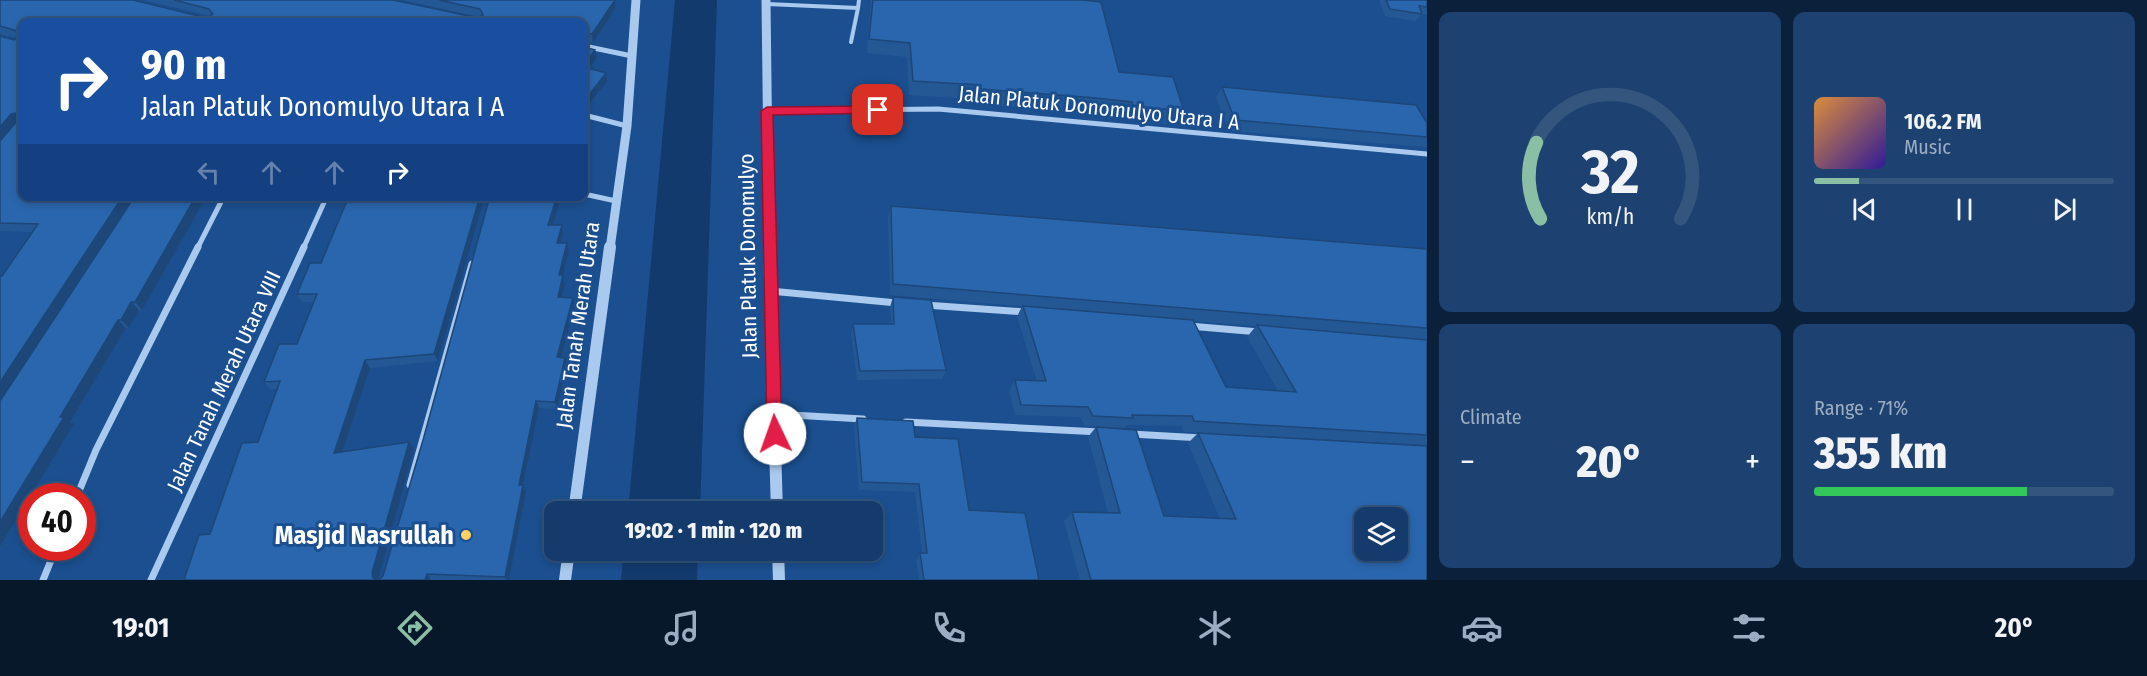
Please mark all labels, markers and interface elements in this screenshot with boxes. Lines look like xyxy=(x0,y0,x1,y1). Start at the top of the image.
text: 90 m xyxy=(141,40,226,90)
icon: right xyxy=(42,42,120,120)
street label: Jalan Platuk Donomulyo Utara I A xyxy=(957,80,1241,136)
pin xyxy=(852,84,903,135)
text: Jalan Platuk Donomulyo Utara I A xyxy=(141,91,504,123)
icon: arrive xyxy=(861,93,894,126)
text: 106.2 FM xyxy=(1904,108,1982,135)
text: 32 xyxy=(1580,135,1639,210)
text: Music xyxy=(1904,135,1951,159)
street label: Jalan Platuk Donomulyo xyxy=(733,153,763,359)
icon: left xyxy=(192,156,225,189)
icon: ahead xyxy=(255,156,288,189)
icon: ahead xyxy=(318,156,351,189)
icon: right xyxy=(381,156,414,189)
icon: previous xyxy=(1848,193,1881,226)
icon: pause xyxy=(1948,193,1981,226)
icon: next xyxy=(2048,193,2081,226)
text: km/h xyxy=(1586,204,1634,230)
street label: Jalan Tanah Merah Utara xyxy=(551,220,605,430)
street label: Jalan Tanah Merah Utara VIII xyxy=(161,266,287,496)
text: Range · 71% xyxy=(1814,396,1908,420)
position arrow xyxy=(743,402,807,466)
text: Climate xyxy=(1460,405,1522,429)
text: 355 km xyxy=(1814,426,1947,480)
text: 20° xyxy=(1576,435,1643,489)
text: − xyxy=(1460,442,1475,482)
text: + xyxy=(1745,442,1760,482)
speed limit sign: 40 xyxy=(18,483,96,561)
map controls xyxy=(1354,507,1408,561)
button: layers xyxy=(1354,507,1408,561)
text: 19:02 · 1 min · 120 m xyxy=(625,517,802,544)
place label: Masjid Nasrullah xyxy=(275,520,454,551)
marker: Masjid Nasrullah xyxy=(459,528,473,542)
icon: directions xyxy=(394,607,436,649)
icon: music xyxy=(661,607,703,649)
icon: phone xyxy=(928,607,970,649)
icon: climate xyxy=(1194,607,1236,649)
icon: car xyxy=(1461,607,1503,649)
icon: filters xyxy=(1728,607,1770,649)
text: 19:01 xyxy=(112,612,170,644)
text: 20° xyxy=(1995,612,2035,644)

